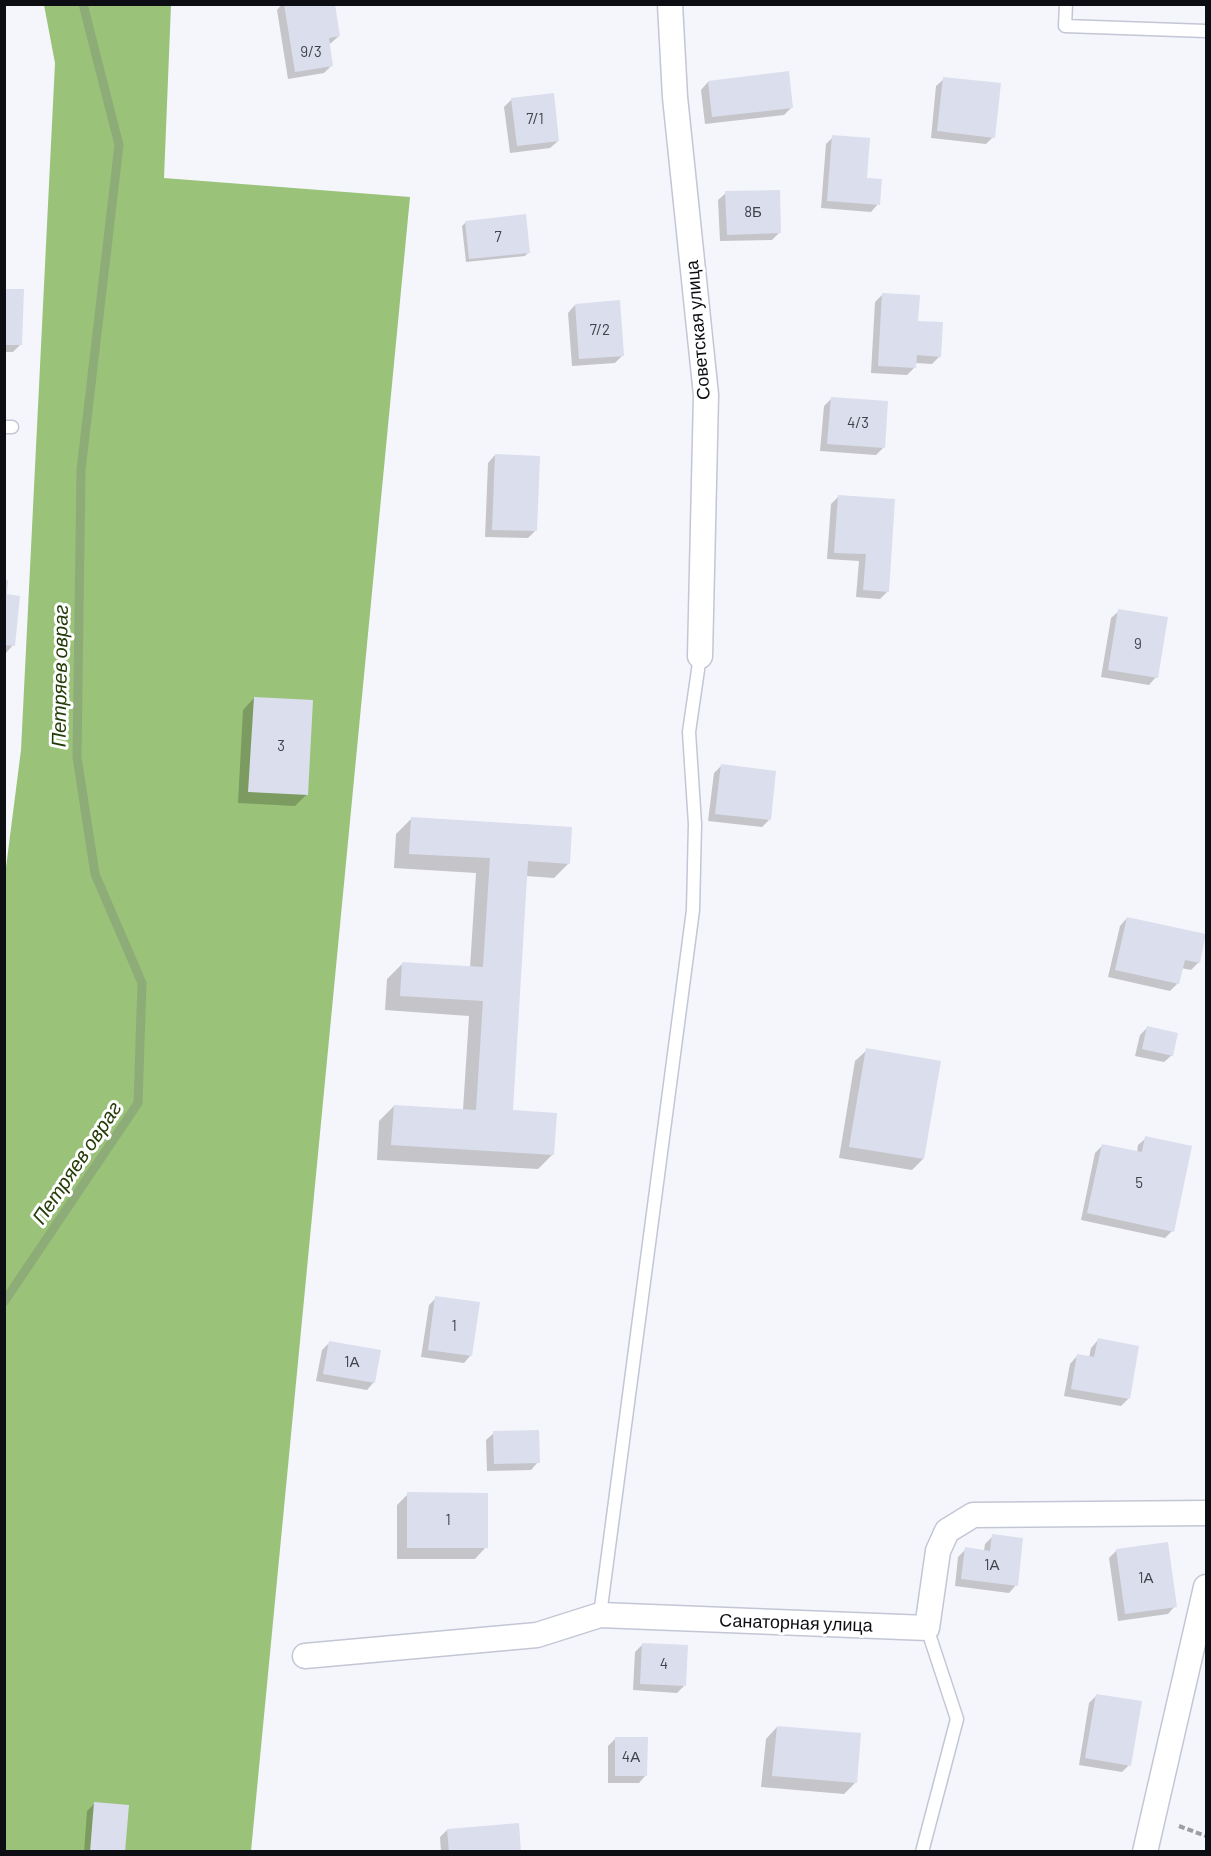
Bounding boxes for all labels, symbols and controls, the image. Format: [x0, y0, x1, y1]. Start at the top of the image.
house number: 9/3 [300, 43, 322, 61]
house number: 7/1 [526, 110, 544, 128]
house number: 8Б [744, 203, 762, 221]
house number: 7 [494, 228, 502, 246]
street label: Советская улица [681, 259, 715, 401]
house number: 7/2 [590, 321, 610, 339]
house number: 4/3 [847, 414, 869, 432]
water label: Петряев овраг [47, 605, 73, 747]
house number: 9 [1134, 635, 1142, 653]
house number: 3 [277, 737, 285, 755]
water label: Петряев овраг [27, 1097, 127, 1229]
house number: 5 [1135, 1174, 1143, 1192]
house number: 1 [451, 1317, 457, 1335]
house number: 1А [344, 1353, 360, 1371]
house number: 1 [445, 1511, 451, 1529]
house number: 1А [984, 1556, 1000, 1574]
house number: 1А [1138, 1569, 1154, 1587]
street label: Санаторная улица [719, 1610, 873, 1636]
house number: 4 [660, 1655, 668, 1673]
house number: 4А [622, 1748, 640, 1766]

